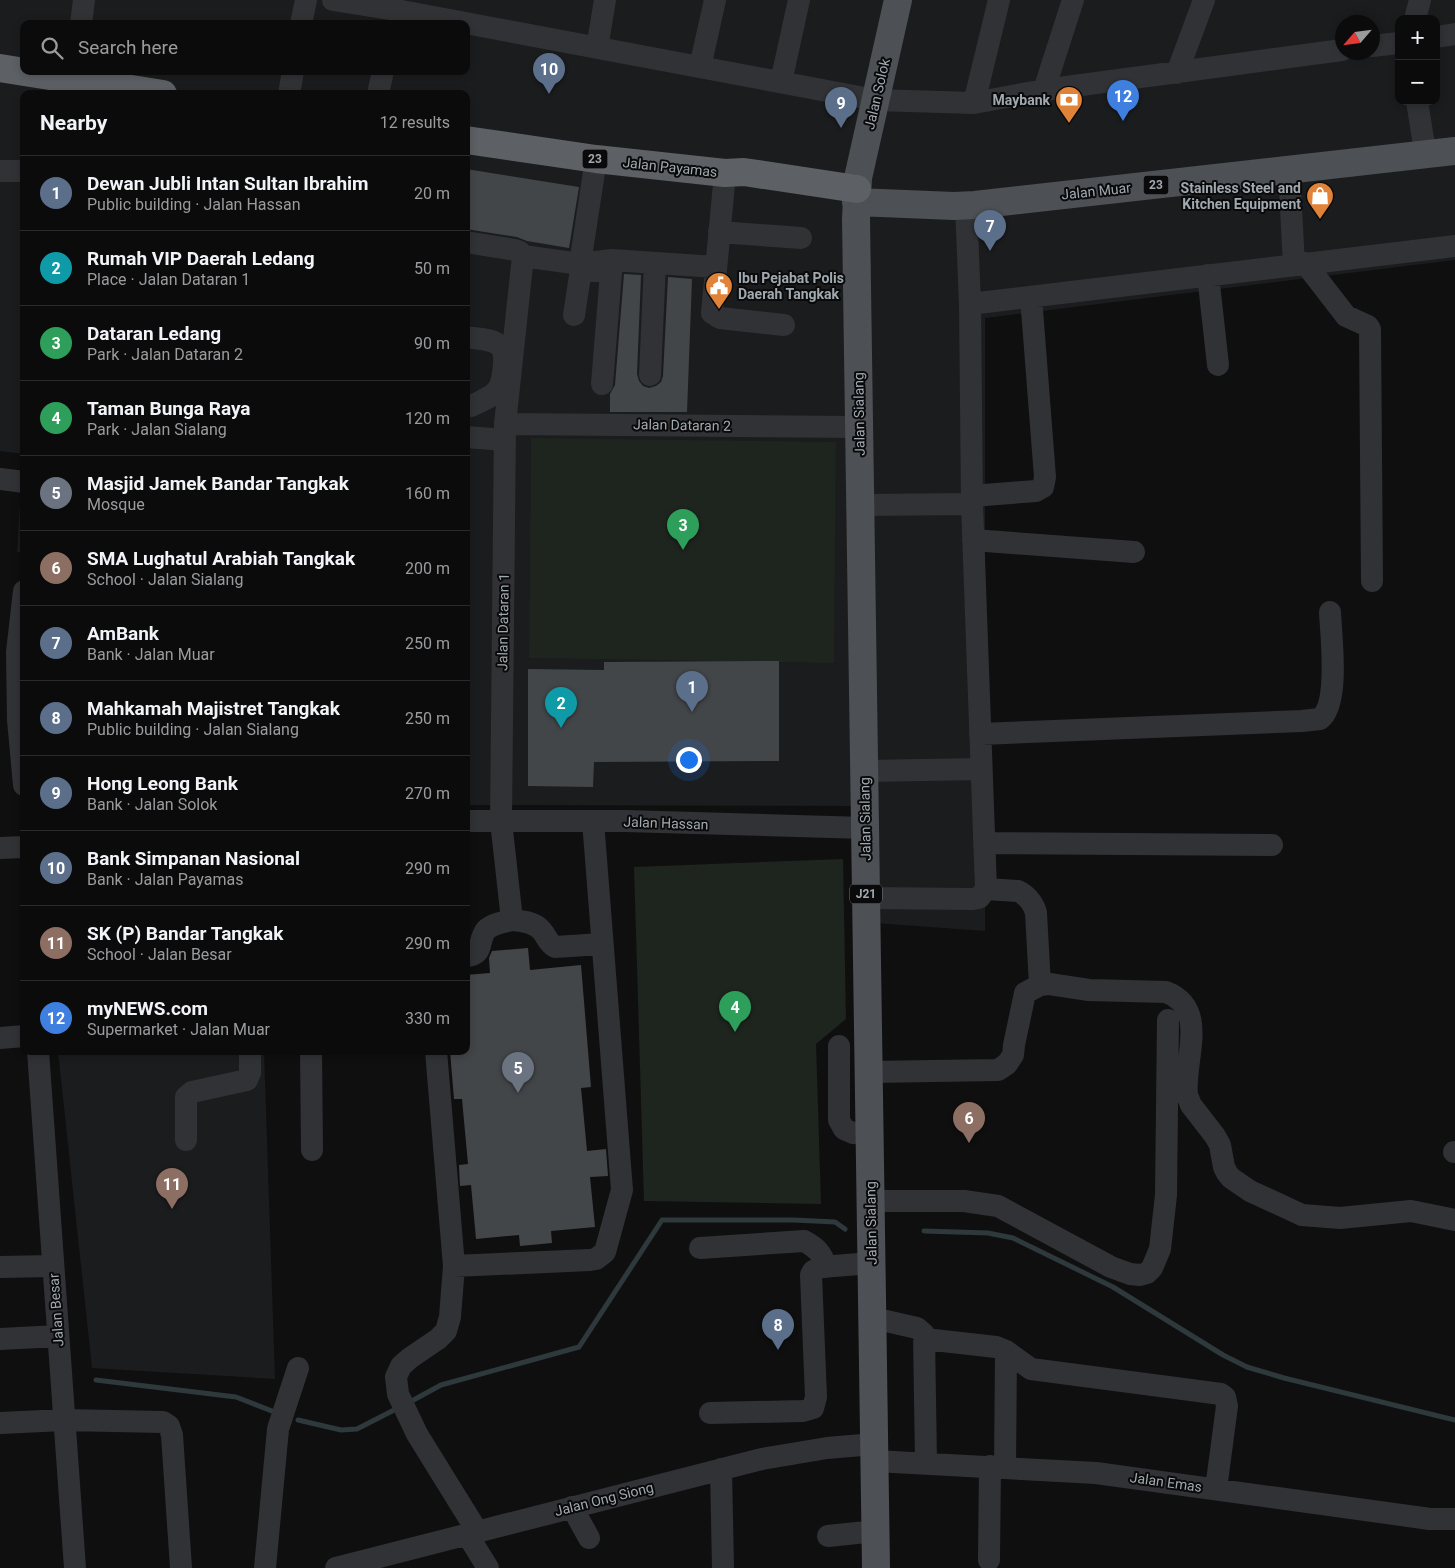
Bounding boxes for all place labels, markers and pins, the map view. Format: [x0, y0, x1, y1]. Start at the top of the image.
pin: 10 [533, 53, 565, 94]
pin: 12 [1107, 80, 1139, 121]
bank icon: Maybank [1054, 85, 1084, 124]
pin: 9 [825, 87, 857, 128]
place label: Maybank [993, 92, 1051, 108]
place label: Stainless Steel and Kitchen Equipment [1181, 180, 1301, 212]
shop icon: Stainless Steel and Kitchen Equipment [1305, 181, 1335, 220]
pin: 7 [974, 210, 1006, 251]
place label: Ibu Pejabat Polis Daerah Tangkak [738, 270, 844, 302]
public building icon: Ibu Pejabat Polis Daerah Tangkak [704, 271, 734, 310]
pin: 3 [667, 509, 699, 550]
pin: 1 [676, 671, 708, 712]
pin: 2 [545, 687, 577, 728]
pin: 4 [719, 991, 751, 1032]
pin: 5 [502, 1052, 534, 1093]
pin: 6 [953, 1102, 985, 1143]
pin: 11 [156, 1168, 188, 1209]
pin: 8 [762, 1309, 794, 1350]

